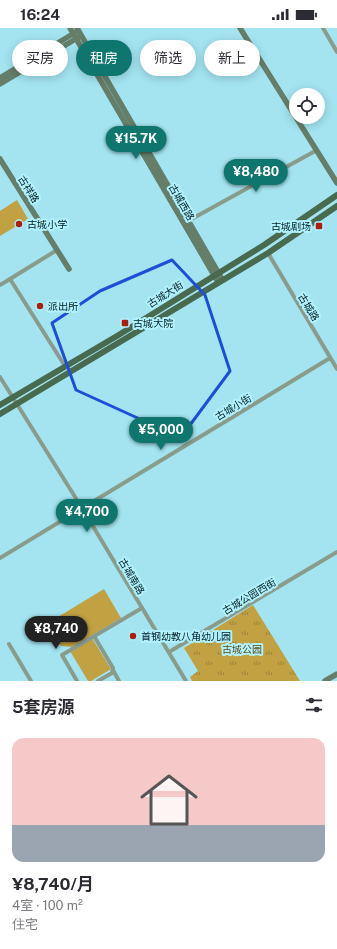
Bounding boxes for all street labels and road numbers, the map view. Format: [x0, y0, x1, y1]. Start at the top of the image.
street label: 古祥路 [16, 173, 42, 205]
street label: 古城西路 [167, 182, 197, 222]
street label: 古城大街 [145, 278, 185, 310]
street label: 古城路 [296, 291, 322, 323]
street label: 古城小街 [213, 392, 253, 422]
street label: 古城南路 [117, 556, 147, 596]
street label: 古城公园西街 [220, 575, 278, 617]

